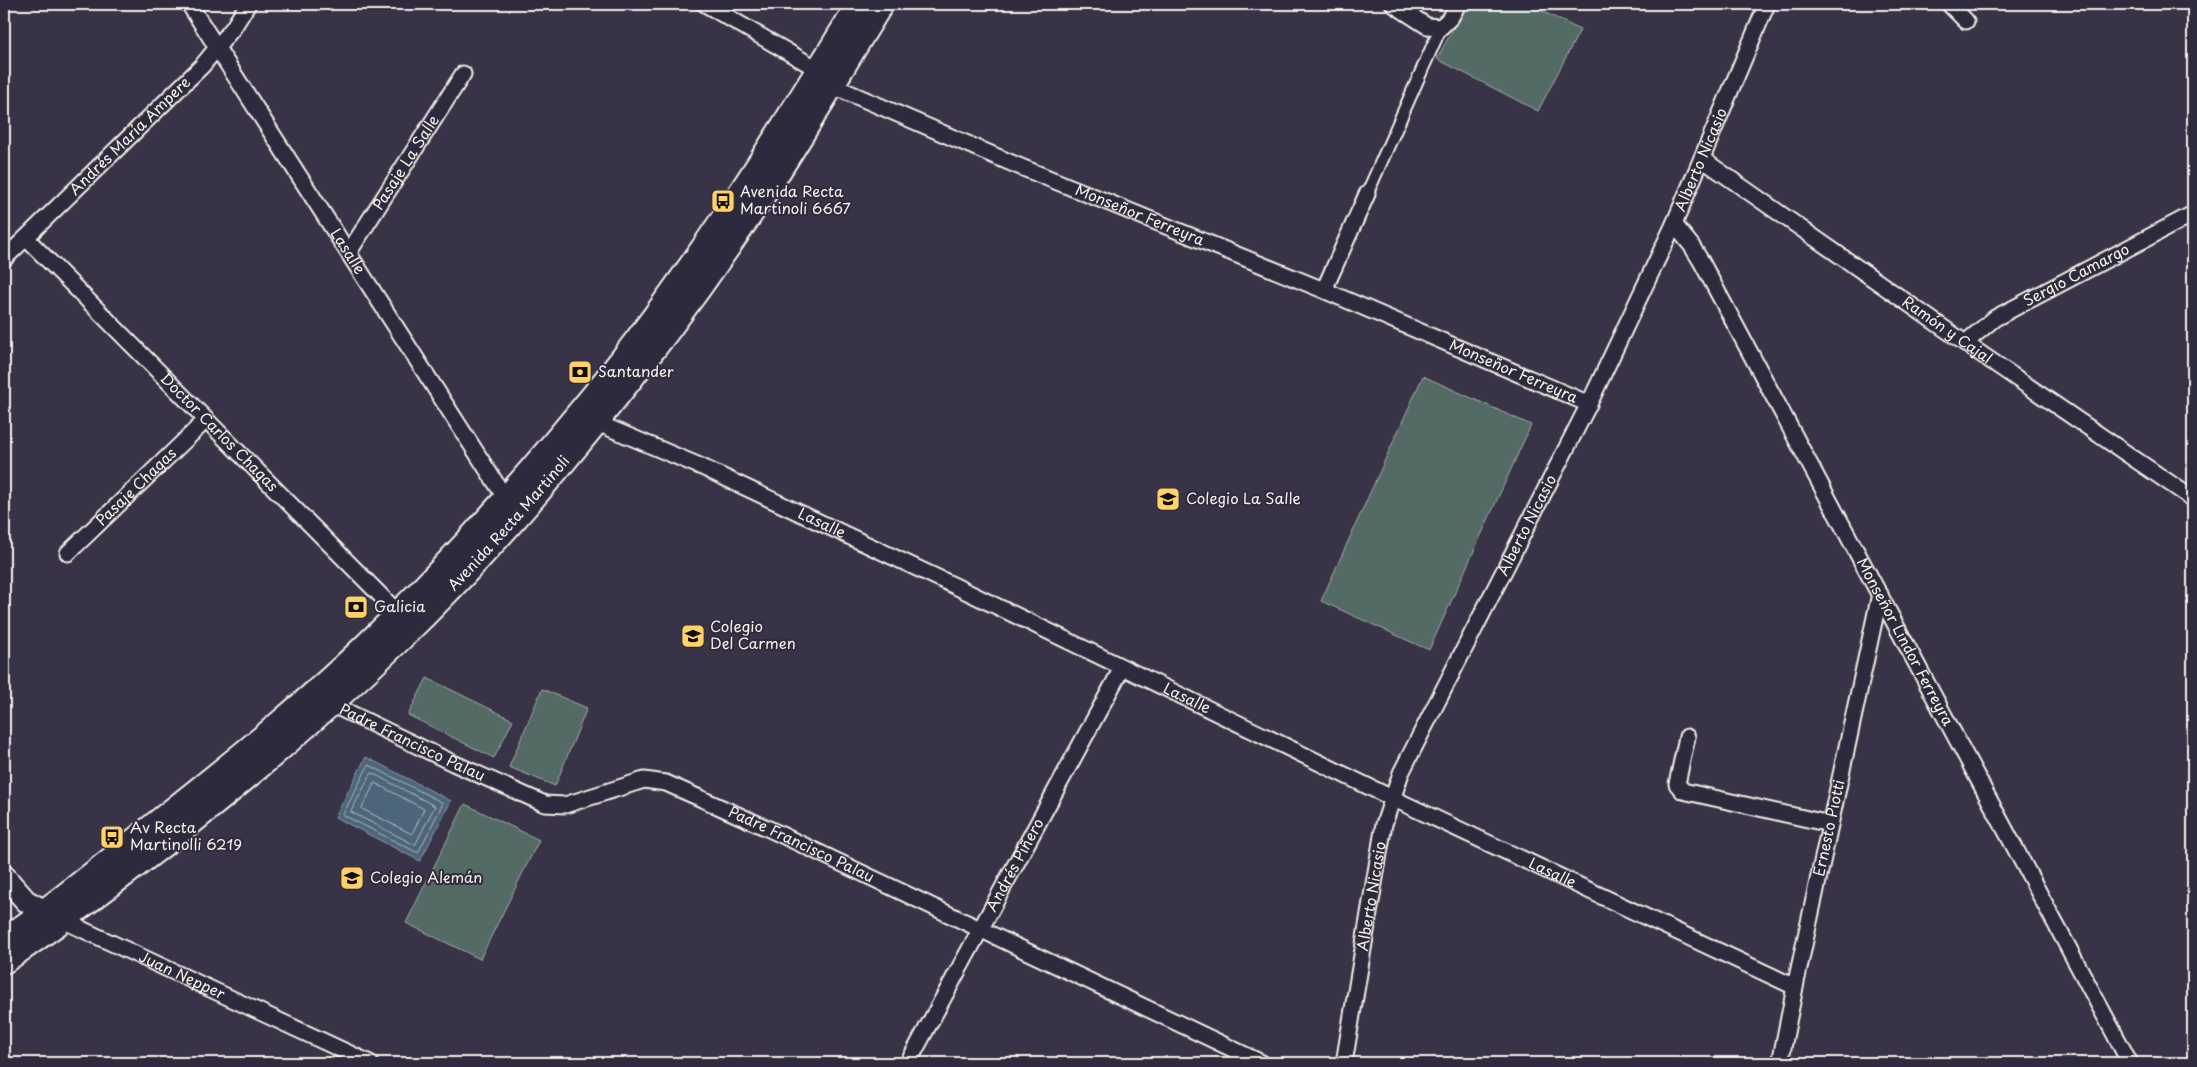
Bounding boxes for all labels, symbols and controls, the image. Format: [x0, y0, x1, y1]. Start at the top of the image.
street label: Andrés María Ampere [63, 70, 195, 200]
street label: Alberto Nicasio [1668, 104, 1732, 215]
street label: Pasaje La Salle [366, 110, 444, 214]
street label: Monseñor Ferreyra [1072, 177, 1209, 251]
place label: Avenida Recta Martinoli 6667 [740, 179, 851, 219]
bus stop icon: Avenida Recta Martinoli 6667 [710, 188, 736, 214]
street label: Lasalle [326, 223, 372, 278]
street label: Sergio Camargo [2019, 237, 2133, 311]
street label: Ramón y Cajal [1898, 289, 1998, 369]
street label: Monseñor Ferreyra [1446, 332, 1582, 408]
bank icon: Santander [567, 359, 593, 385]
place label: Santander [598, 359, 674, 382]
street label: Doctor Carlos Chagas [156, 367, 284, 496]
street label: Pasaje Chagas [90, 441, 181, 530]
street label: Avenida Recta Martinoli [441, 450, 574, 595]
street label: Alberto Nicasio [1490, 470, 1561, 579]
school or university icon: Colegio La Salle [1155, 486, 1181, 512]
place label: Colegio La Salle [1186, 486, 1301, 509]
street label: Lasalle [795, 501, 850, 543]
street label: Monseñor Lindor Ferreyra [1852, 553, 1961, 730]
bank icon: Galicia [343, 594, 369, 620]
place label: Galicia [374, 594, 426, 617]
place label: Colegio Del Carmen [710, 614, 796, 654]
school or university icon: Colegio Del Carmen [680, 623, 706, 649]
street label: Lasalle [1160, 676, 1215, 718]
street label: Padre Francisco Palau [336, 697, 489, 786]
street label: Ernesto Piotti [1806, 777, 1850, 878]
street label: Padre Francisco Palau [725, 799, 879, 887]
street label: Andrés Piñero [979, 814, 1049, 915]
place label: Av Recta Martinolli 6219 [130, 815, 242, 855]
bus stop icon: Av Recta Martinolli 6219 [99, 824, 125, 850]
street label: Alberto Nicasio [1350, 840, 1391, 952]
street label: Lasalle [1525, 851, 1581, 893]
school or university icon: Colegio Alemán [339, 865, 365, 891]
place label: Colegio Alemán [370, 865, 482, 888]
street label: Juan Nepper [136, 944, 229, 1004]

